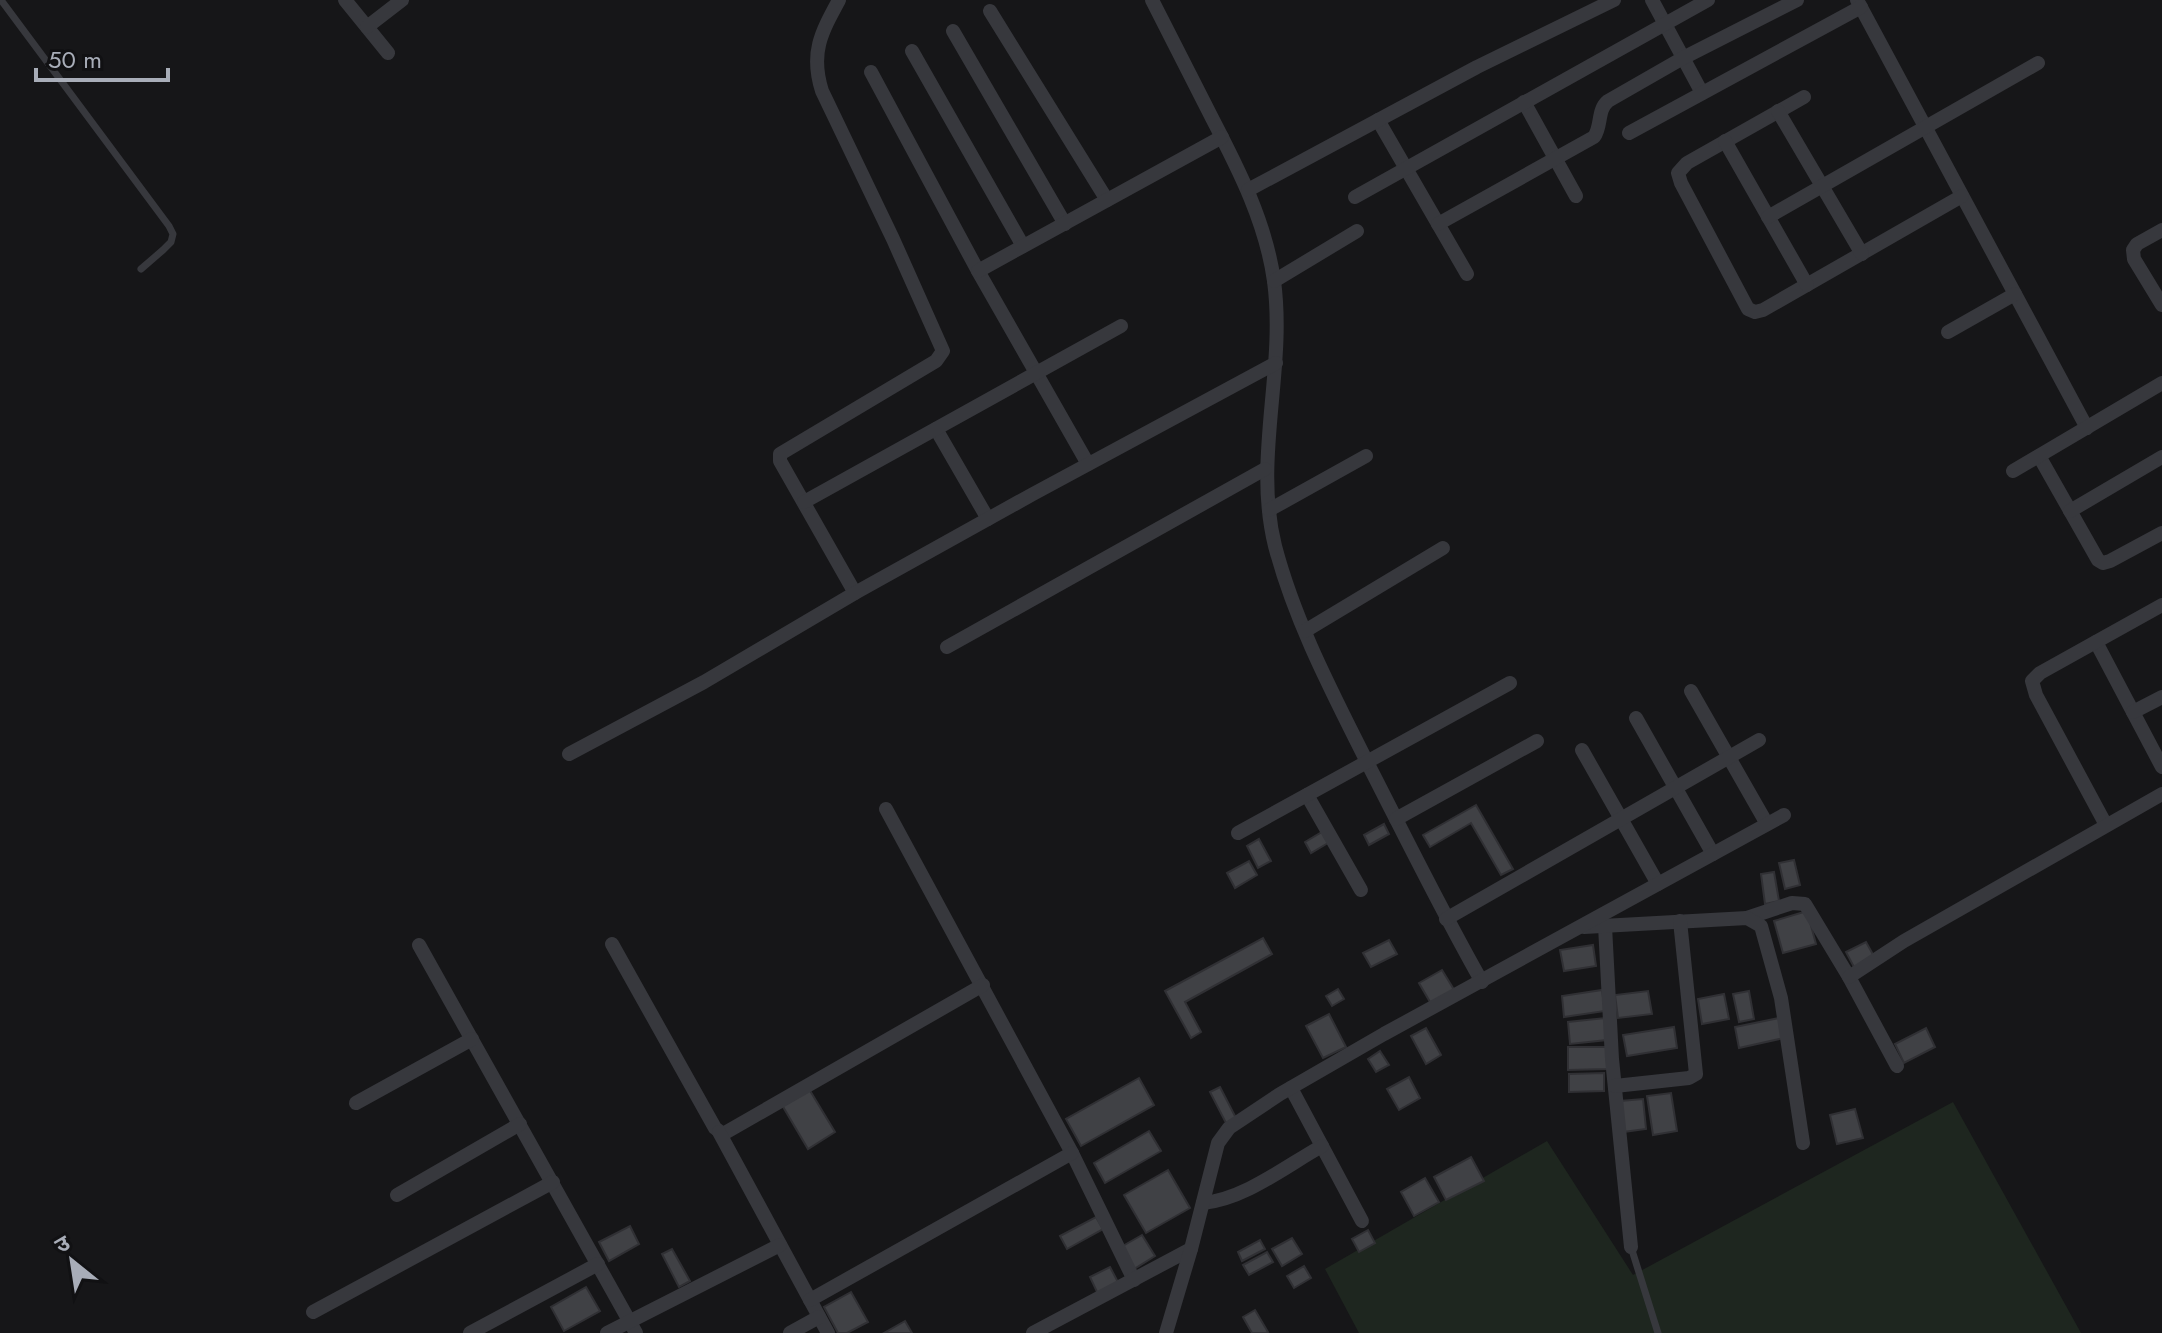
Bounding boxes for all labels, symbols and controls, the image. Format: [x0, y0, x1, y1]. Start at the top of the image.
scale bar [36, 32, 168, 82]
text: 50 m [48, 42, 102, 77]
north arrow [32, 1221, 112, 1301]
text: उ [48, 1226, 77, 1261]

